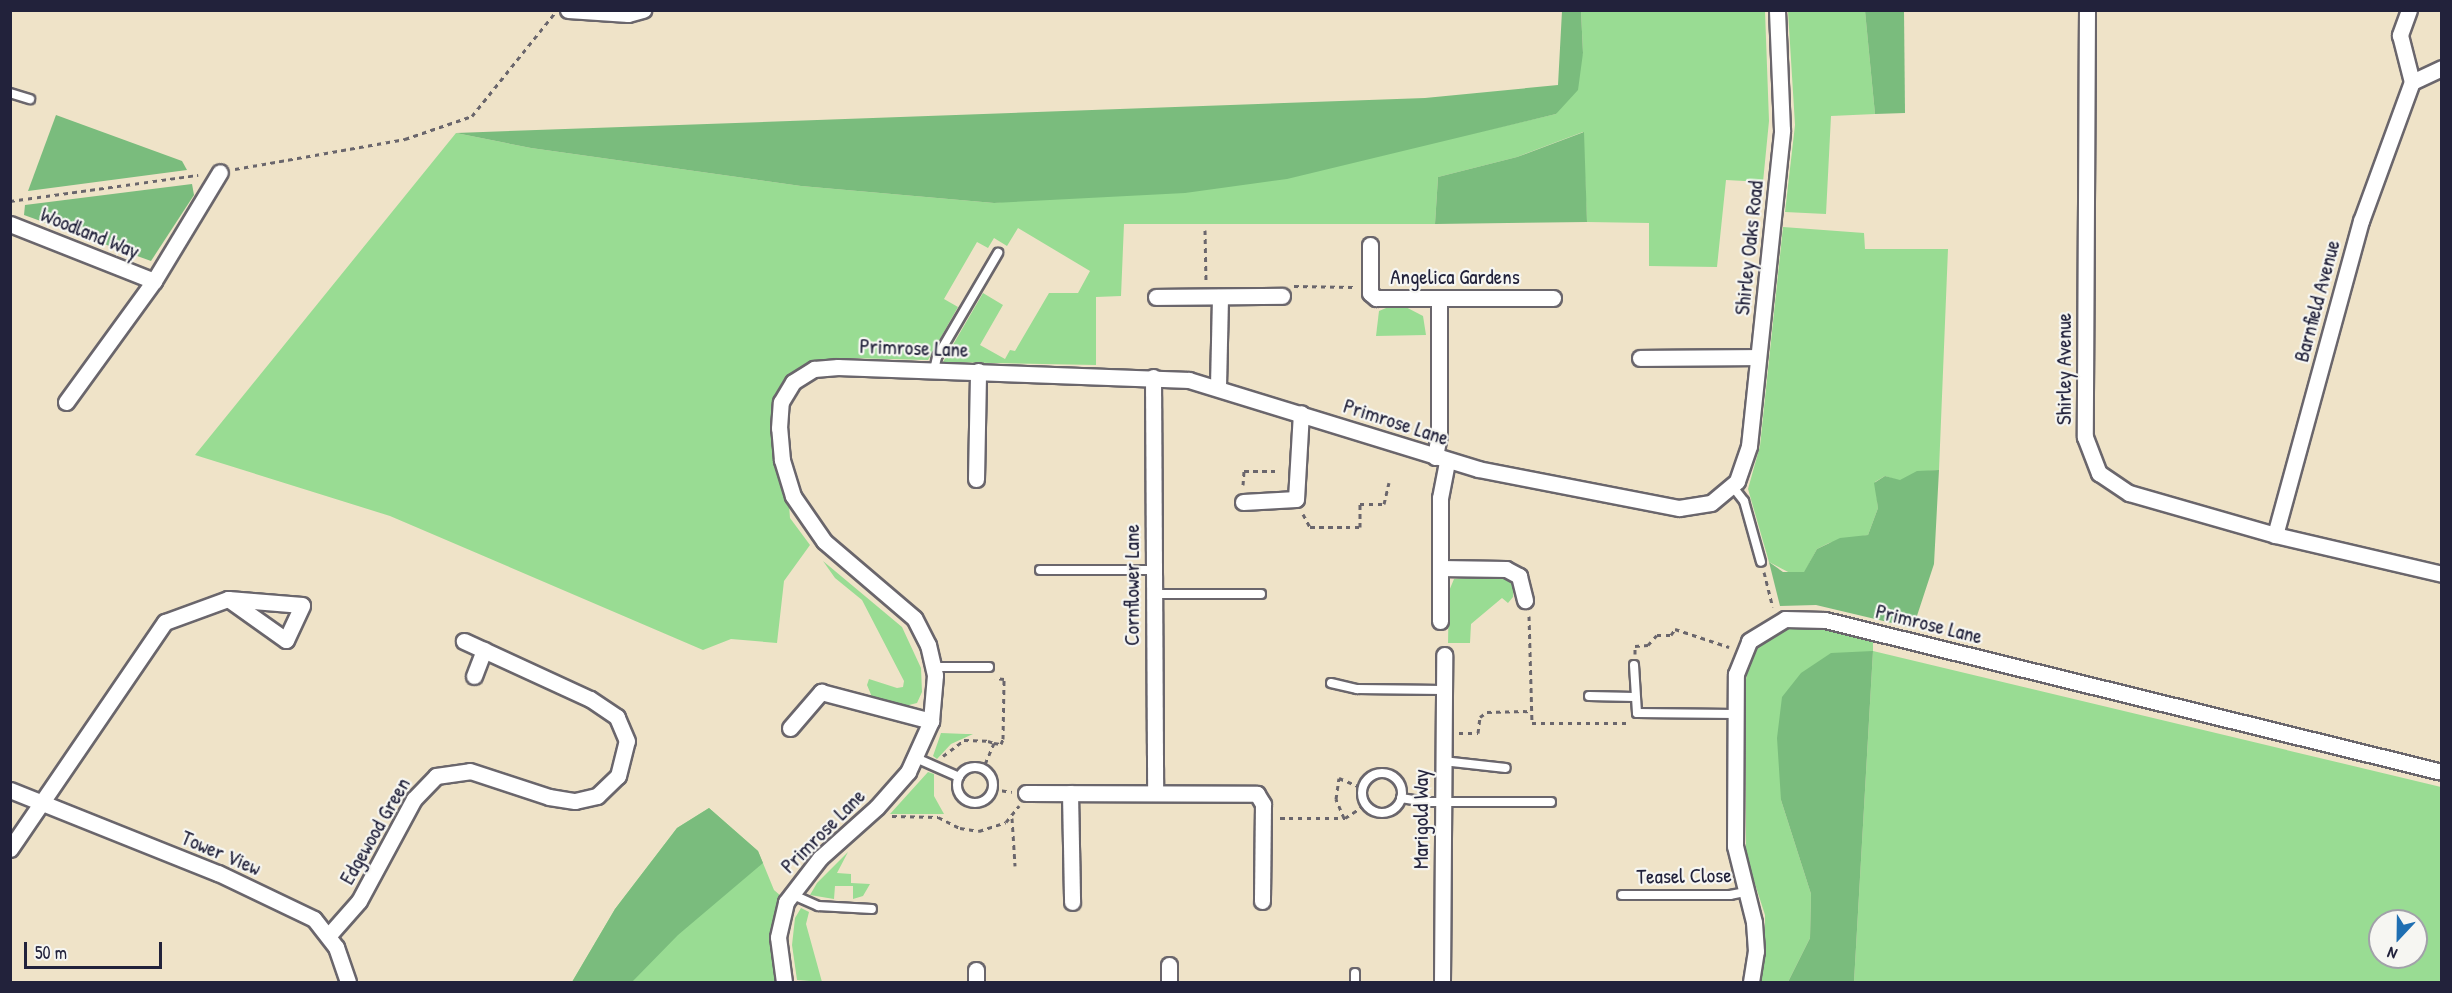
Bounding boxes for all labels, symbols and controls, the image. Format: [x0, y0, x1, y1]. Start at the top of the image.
street label: Shirley Oaks Road [1729, 180, 1769, 316]
street label: Woodland Way [37, 202, 143, 264]
street label: Barnfield Avenue [2289, 237, 2345, 365]
street label: Angelica Gardens [1390, 264, 1520, 290]
street label: Shirley Avenue [2051, 313, 2077, 425]
street label: Primrose Lane [859, 334, 969, 362]
street label: Primrose Lane [1340, 393, 1452, 451]
street label: Cornflower Lane [1119, 524, 1145, 646]
street label: Primrose Lane [1873, 599, 1985, 649]
street label: Marigold Way [1408, 769, 1434, 869]
street label: Edgewood Green [334, 773, 416, 889]
street label: Primrose Lane [776, 784, 870, 878]
street label: Tower View [177, 825, 265, 881]
street label: Teasel Close [1636, 863, 1732, 889]
north arrow [2368, 909, 2428, 969]
scale bar [27, 930, 165, 968]
text: 50 m [35, 940, 67, 965]
text: N [2384, 942, 2400, 966]

